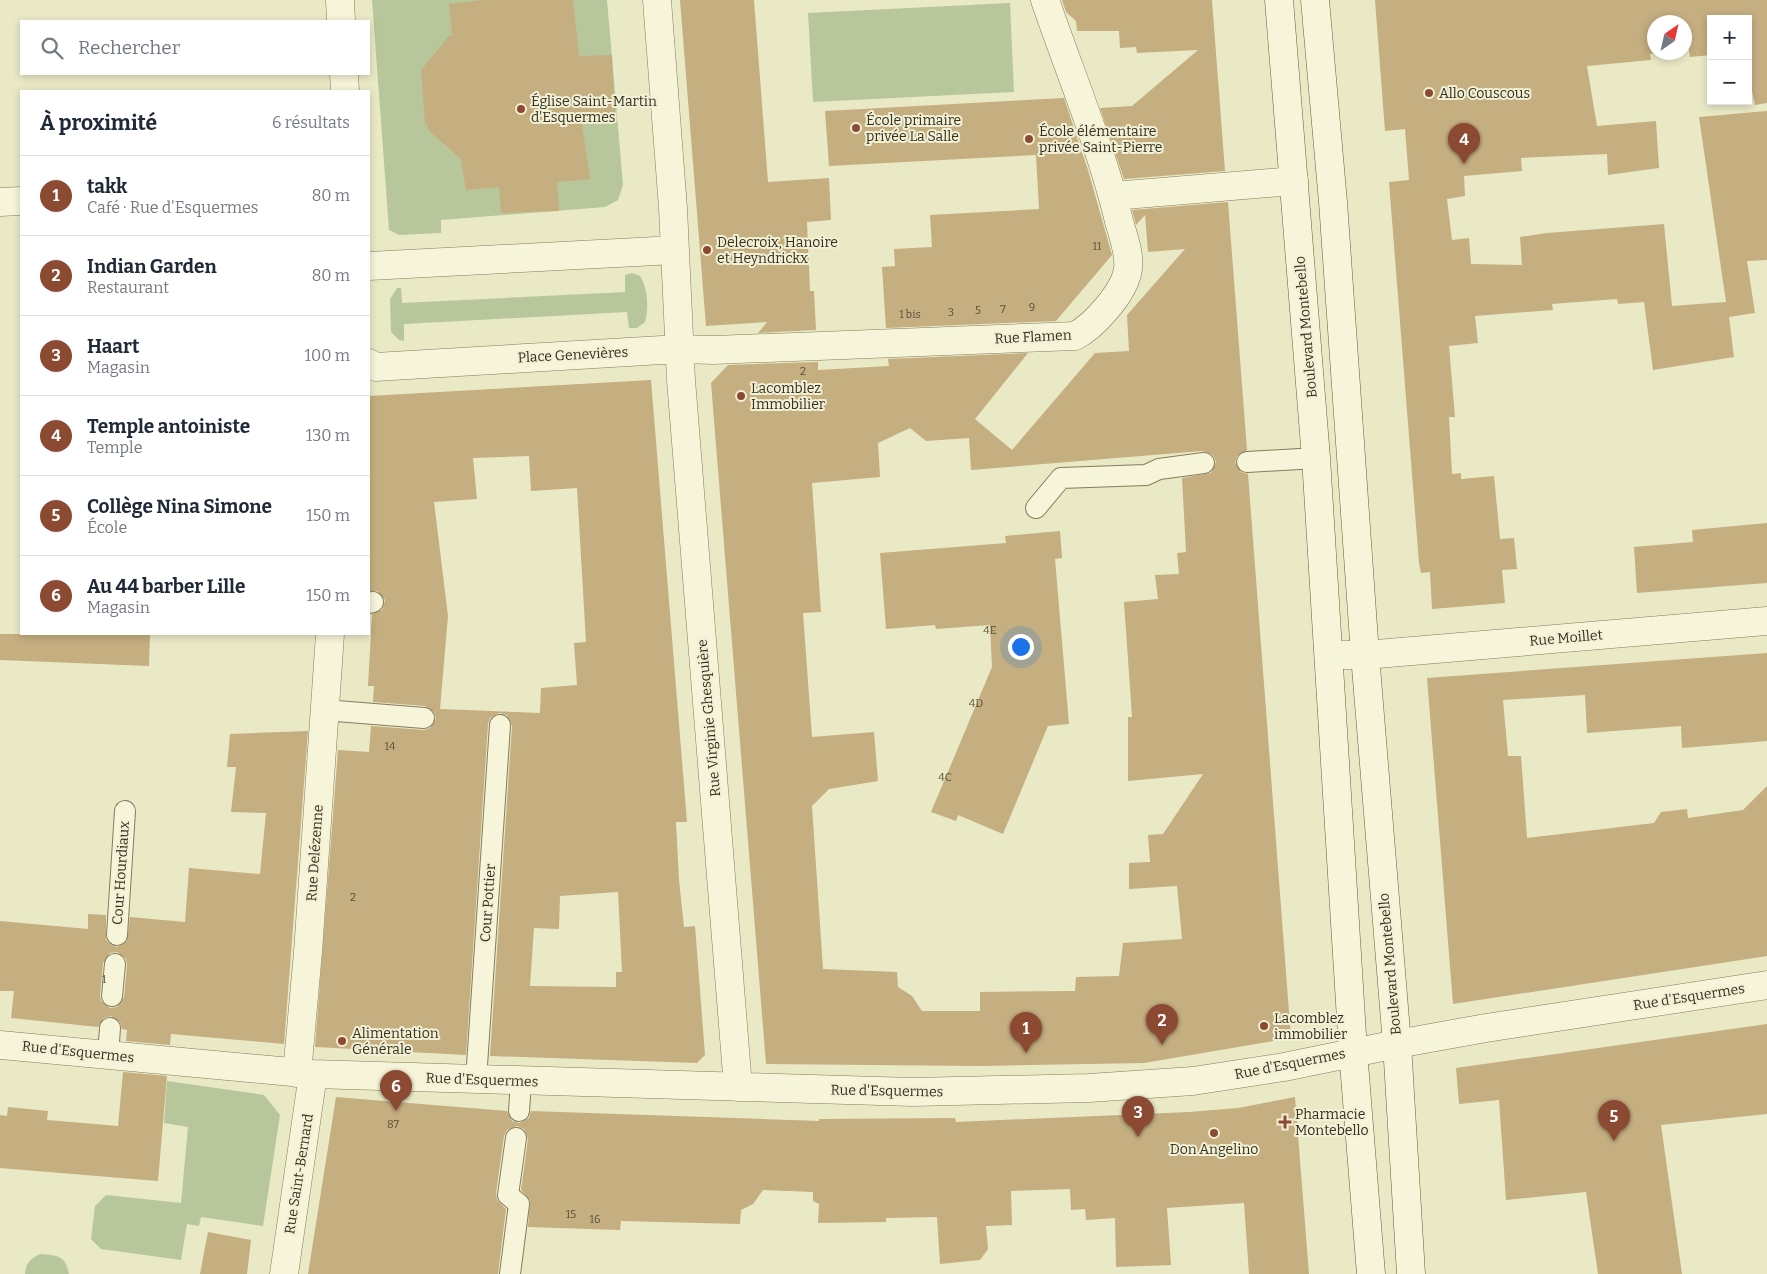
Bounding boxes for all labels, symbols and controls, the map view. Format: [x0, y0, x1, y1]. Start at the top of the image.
north arrow [1647, 15, 1692, 60]
map controls [1707, 15, 1752, 105]
button: + [1707, 15, 1752, 60]
search box [20, 20, 370, 75]
icon: search [38, 34, 66, 62]
text: Rechercher [78, 36, 180, 59]
button: − [1707, 60, 1752, 105]
place label: Allo Couscous [1439, 85, 1530, 102]
marker: Allo Couscous [1423, 87, 1435, 99]
place label: Église Saint-Martin d'Esquermes [531, 92, 657, 126]
marker: Église Saint-Martin d'Esquermes [515, 103, 527, 115]
text: À proximité [40, 110, 157, 136]
place label: École primaire privée La Salle [866, 111, 961, 145]
text: 6 résultats [272, 113, 350, 132]
marker: École primaire privée La Salle [850, 122, 862, 134]
place label: École élémentaire privée Saint-Pierre [1039, 122, 1162, 156]
pin: 4 [1448, 123, 1480, 164]
marker: École élémentaire privée Saint-Pierre [1023, 133, 1035, 145]
text: takk [87, 175, 127, 198]
text: 1 [53, 186, 59, 205]
text: 80 m [312, 186, 350, 205]
text: Café · Rue d'Esquermes [87, 198, 258, 217]
place label: Delecroix, Hanoire et Heyndrickx [717, 234, 838, 267]
house number: 11 [1093, 240, 1102, 253]
marker: Delecroix, Hanoire et Heyndrickx [701, 244, 713, 256]
text: Indian Garden [87, 255, 217, 278]
street label: Boulevard Montebello [1291, 255, 1321, 399]
text: 2 [51, 266, 61, 285]
text: 80 m [312, 266, 350, 285]
text: Restaurant [87, 278, 169, 297]
house number: 9 [1029, 301, 1035, 314]
house number: 7 [1000, 303, 1006, 316]
house number: 5 [975, 304, 981, 317]
house number: 3 [948, 306, 954, 319]
house number: 1 bis [899, 308, 921, 321]
street label: Rue Flamen [994, 326, 1072, 348]
text: Haart [87, 335, 139, 358]
street label: Place Genevières [517, 344, 629, 366]
text: 3 [51, 346, 61, 365]
text: 100 m [305, 346, 350, 365]
text: Magasin [87, 358, 150, 377]
house number: 2 [800, 365, 806, 378]
place label: Lacomblez Immobilier [751, 380, 825, 413]
marker: Lacomblez Immobilier [735, 390, 747, 402]
text: Temple antoiniste [87, 415, 250, 438]
text: 4 [51, 426, 61, 445]
text: 130 m [306, 426, 350, 445]
text: Temple [87, 438, 142, 457]
text: Collège Nina Simone [87, 495, 272, 518]
text: 5 [52, 506, 60, 525]
text: 150 m [306, 506, 350, 525]
text: École [87, 518, 127, 537]
text: Au 44 barber Lille [87, 575, 245, 598]
text: 6 [51, 586, 61, 605]
text: 150 m [306, 586, 350, 605]
text: Magasin [87, 598, 150, 617]
house number: 4E [983, 624, 997, 637]
street label: Rue Moillet [1529, 626, 1603, 650]
your location [1008, 634, 1034, 660]
street label: Rue Virginie Ghesquière [694, 639, 724, 797]
house number: 4D [969, 697, 983, 710]
house number: 14 [385, 740, 396, 753]
house number: 4C [938, 771, 952, 784]
street label: Rue Delézenne [303, 804, 327, 902]
street label: Cour Hourdiaux [109, 820, 133, 926]
street label: Cour Pottier [477, 863, 499, 943]
house number: 2 [350, 891, 356, 904]
street label: Boulevard Montebello [1375, 892, 1405, 1036]
house number: 1 [102, 973, 107, 986]
street label: Rue d'Esquermes [1632, 980, 1746, 1014]
pin: 2 [1146, 1004, 1178, 1045]
place label: Lacomblez immobilier [1274, 1010, 1347, 1043]
pin: 1 [1010, 1012, 1042, 1053]
marker: Lacomblez immobilier [1258, 1020, 1270, 1032]
place label: Alimentation Générale [352, 1025, 439, 1058]
marker: Alimentation Générale [336, 1035, 348, 1047]
street label: Rue d'Esquermes [21, 1038, 135, 1066]
street label: Rue d'Esquermes [1233, 1045, 1347, 1083]
pin: 6 [380, 1070, 412, 1111]
street label: Rue d'Esquermes [425, 1070, 539, 1090]
street label: Rue d'Esquermes [831, 1082, 943, 1100]
pin: 3 [1122, 1096, 1154, 1137]
pin: 5 [1598, 1100, 1630, 1141]
place label: Pharmacie Montebello [1295, 1106, 1369, 1139]
street label: Rue Saint-Bernard [281, 1113, 317, 1235]
marker: Pharmacie Montebello [1279, 1116, 1291, 1128]
house number: 87 [387, 1118, 400, 1131]
marker: Don Angelino [1208, 1127, 1220, 1139]
place label: Don Angelino [1170, 1141, 1258, 1158]
house number: 15 [566, 1208, 576, 1221]
house number: 16 [590, 1213, 600, 1226]

